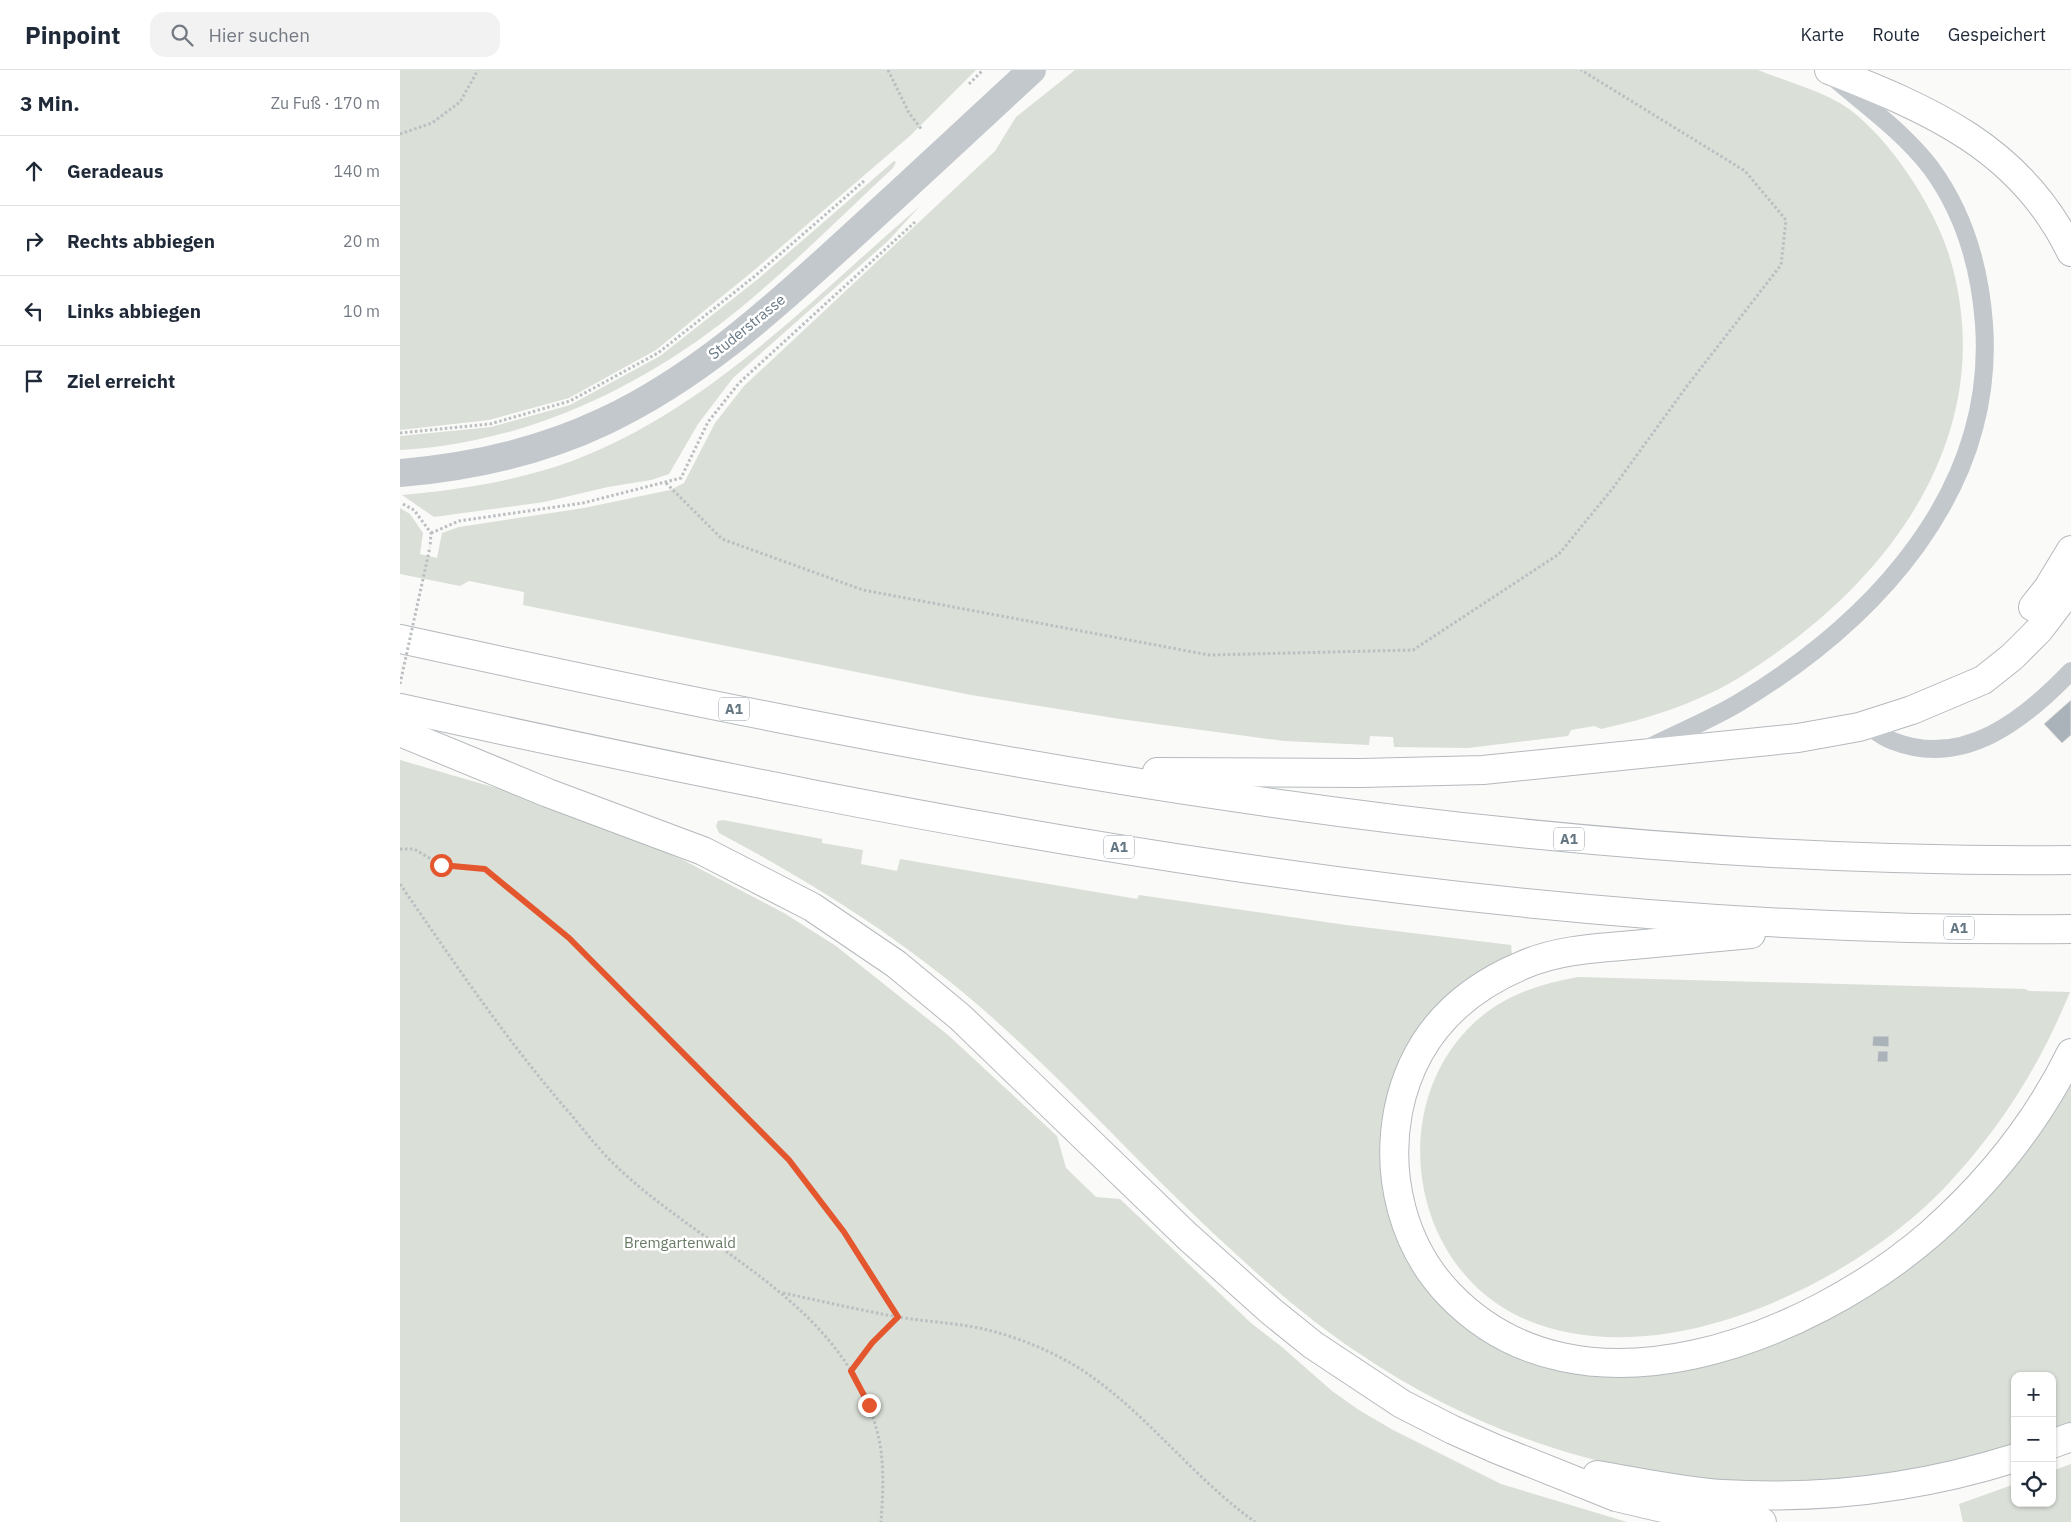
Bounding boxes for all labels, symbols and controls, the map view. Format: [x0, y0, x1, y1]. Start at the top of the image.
search box [150, 12, 500, 57]
text: Pinpoint [25, 19, 120, 51]
icon: search [168, 21, 196, 49]
text: Hier suchen [208, 23, 310, 47]
text: Karte [1801, 23, 1844, 46]
text: Route [1872, 23, 1920, 46]
text: Gespeichert [1948, 23, 2046, 46]
text: 3 Min. [20, 89, 80, 117]
text: Zu Fuß · 170 m [271, 93, 380, 113]
icon: ahead [20, 157, 48, 185]
text: Geradeaus [67, 159, 164, 183]
text: 140 m [333, 161, 380, 181]
icon: right [20, 227, 48, 255]
text: Rechts abbiegen [67, 229, 215, 253]
text: 20 m [343, 231, 380, 251]
street label: Studerstrasse [704, 290, 789, 363]
icon: left [20, 297, 48, 325]
text: Links abbiegen [67, 299, 201, 323]
text: 10 m [343, 301, 380, 321]
icon: arrive [20, 367, 48, 395]
text: Ziel erreicht [67, 369, 175, 393]
road number: A1 [719, 698, 749, 720]
road number: A1 [1554, 828, 1584, 851]
road number: A1 [1104, 836, 1134, 859]
route start [430, 854, 453, 877]
road number: A1 [1944, 916, 1974, 940]
park label: Bremgartenwald [624, 1233, 736, 1252]
map controls [2011, 1372, 2056, 1507]
button: + [2011, 1372, 2056, 1417]
route end [858, 1394, 881, 1417]
button: − [2011, 1417, 2056, 1462]
button: locate [2011, 1462, 2056, 1507]

